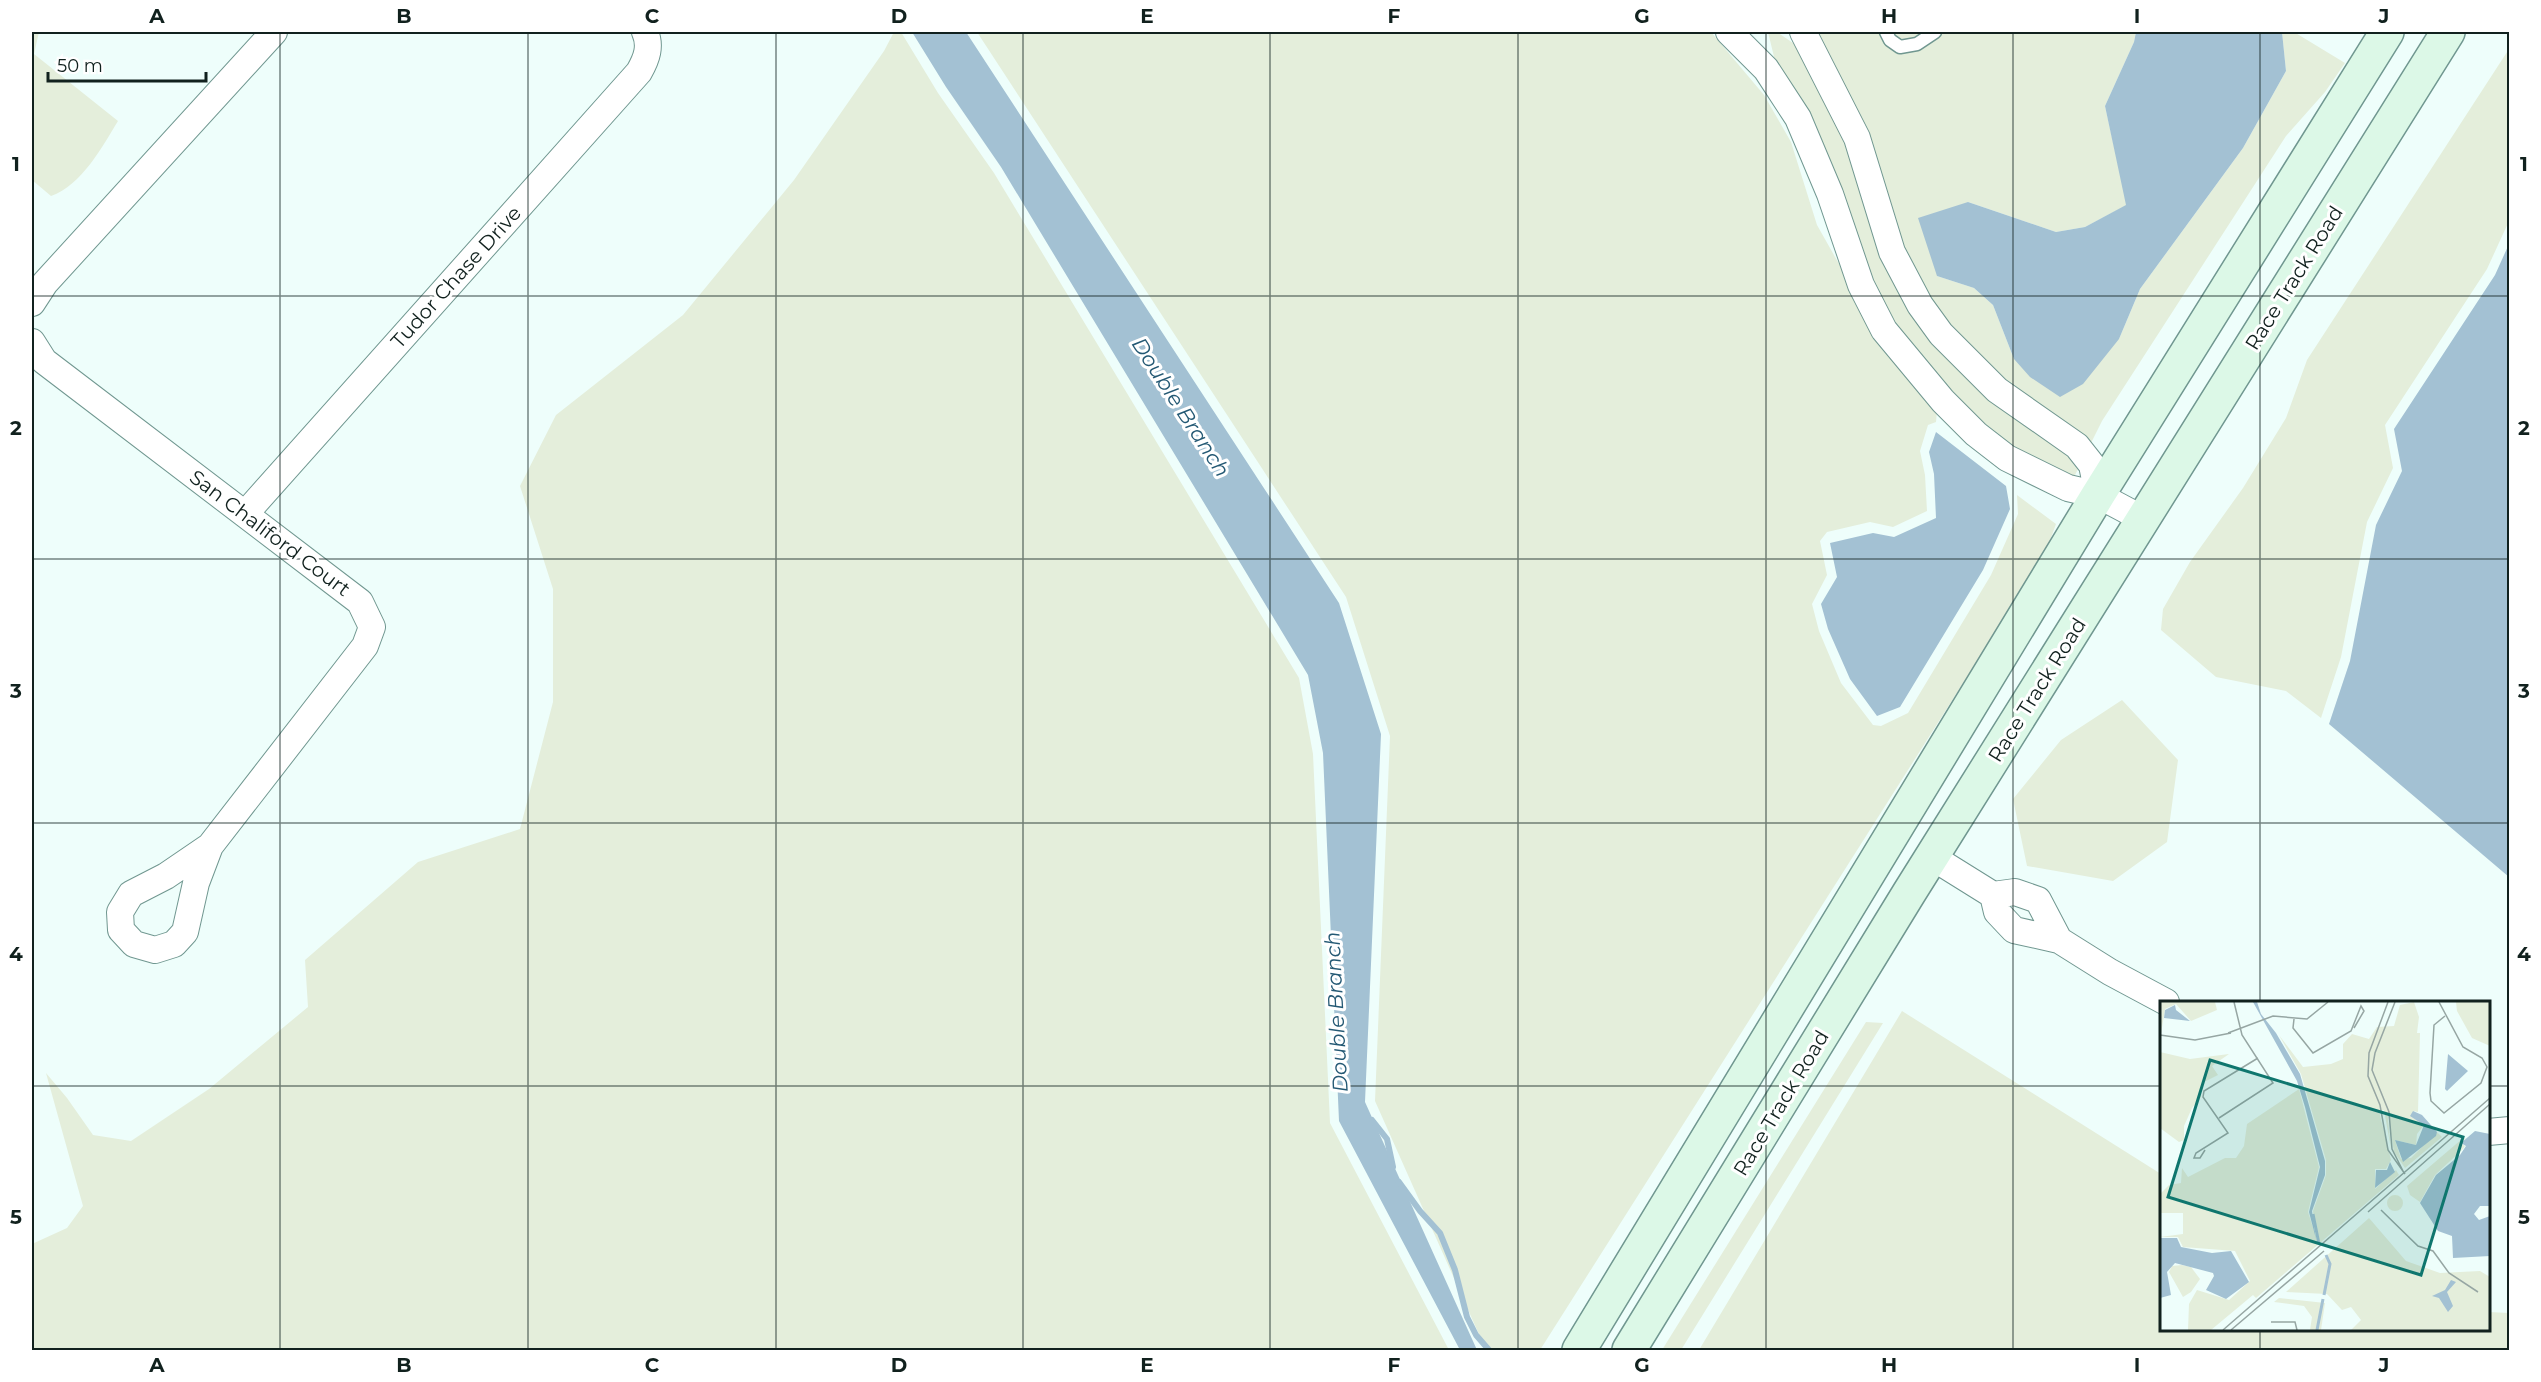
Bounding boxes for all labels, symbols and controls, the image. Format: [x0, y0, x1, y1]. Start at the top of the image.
text: A [148, 4, 165, 28]
text: B [396, 4, 412, 28]
text: C [645, 4, 660, 28]
text: D [891, 4, 907, 28]
text: E [1140, 4, 1154, 28]
text: F [1388, 4, 1401, 28]
text: G [1634, 4, 1650, 28]
text: H [1881, 4, 1897, 28]
text: I [2134, 4, 2140, 28]
text: J [2378, 4, 2389, 28]
scale bar [48, 45, 206, 83]
text: 50 m [57, 55, 103, 77]
text: 1 [12, 152, 20, 176]
text: 1 [2520, 152, 2528, 176]
street label: Tudor Chase Drive [386, 201, 526, 353]
street label: Race Track Road [2240, 202, 2348, 354]
water label: Double Branch [1127, 333, 1235, 481]
text: 2 [10, 416, 22, 440]
text: 2 [2518, 416, 2530, 440]
street label: San Chaliford Court [185, 465, 355, 601]
street label: Race Track Road [1983, 614, 2091, 766]
text: 3 [9, 679, 22, 703]
text: 3 [2517, 679, 2530, 703]
water label: Double Branch [1319, 931, 1353, 1093]
text: 4 [9, 942, 23, 966]
text: 4 [2517, 942, 2531, 966]
inset map [2160, 1001, 2490, 1331]
street label: Race Track Road [1728, 1026, 1834, 1180]
text: 5 [10, 1205, 22, 1229]
text: 5 [2518, 1205, 2530, 1229]
text: A [148, 1353, 165, 1377]
text: B [396, 1353, 412, 1377]
text: C [645, 1353, 660, 1377]
text: D [891, 1353, 907, 1377]
text: E [1140, 1353, 1154, 1377]
text: F [1388, 1353, 1401, 1377]
text: G [1634, 1353, 1650, 1377]
text: H [1881, 1353, 1897, 1377]
text: I [2134, 1353, 2140, 1377]
text: J [2378, 1353, 2389, 1377]

